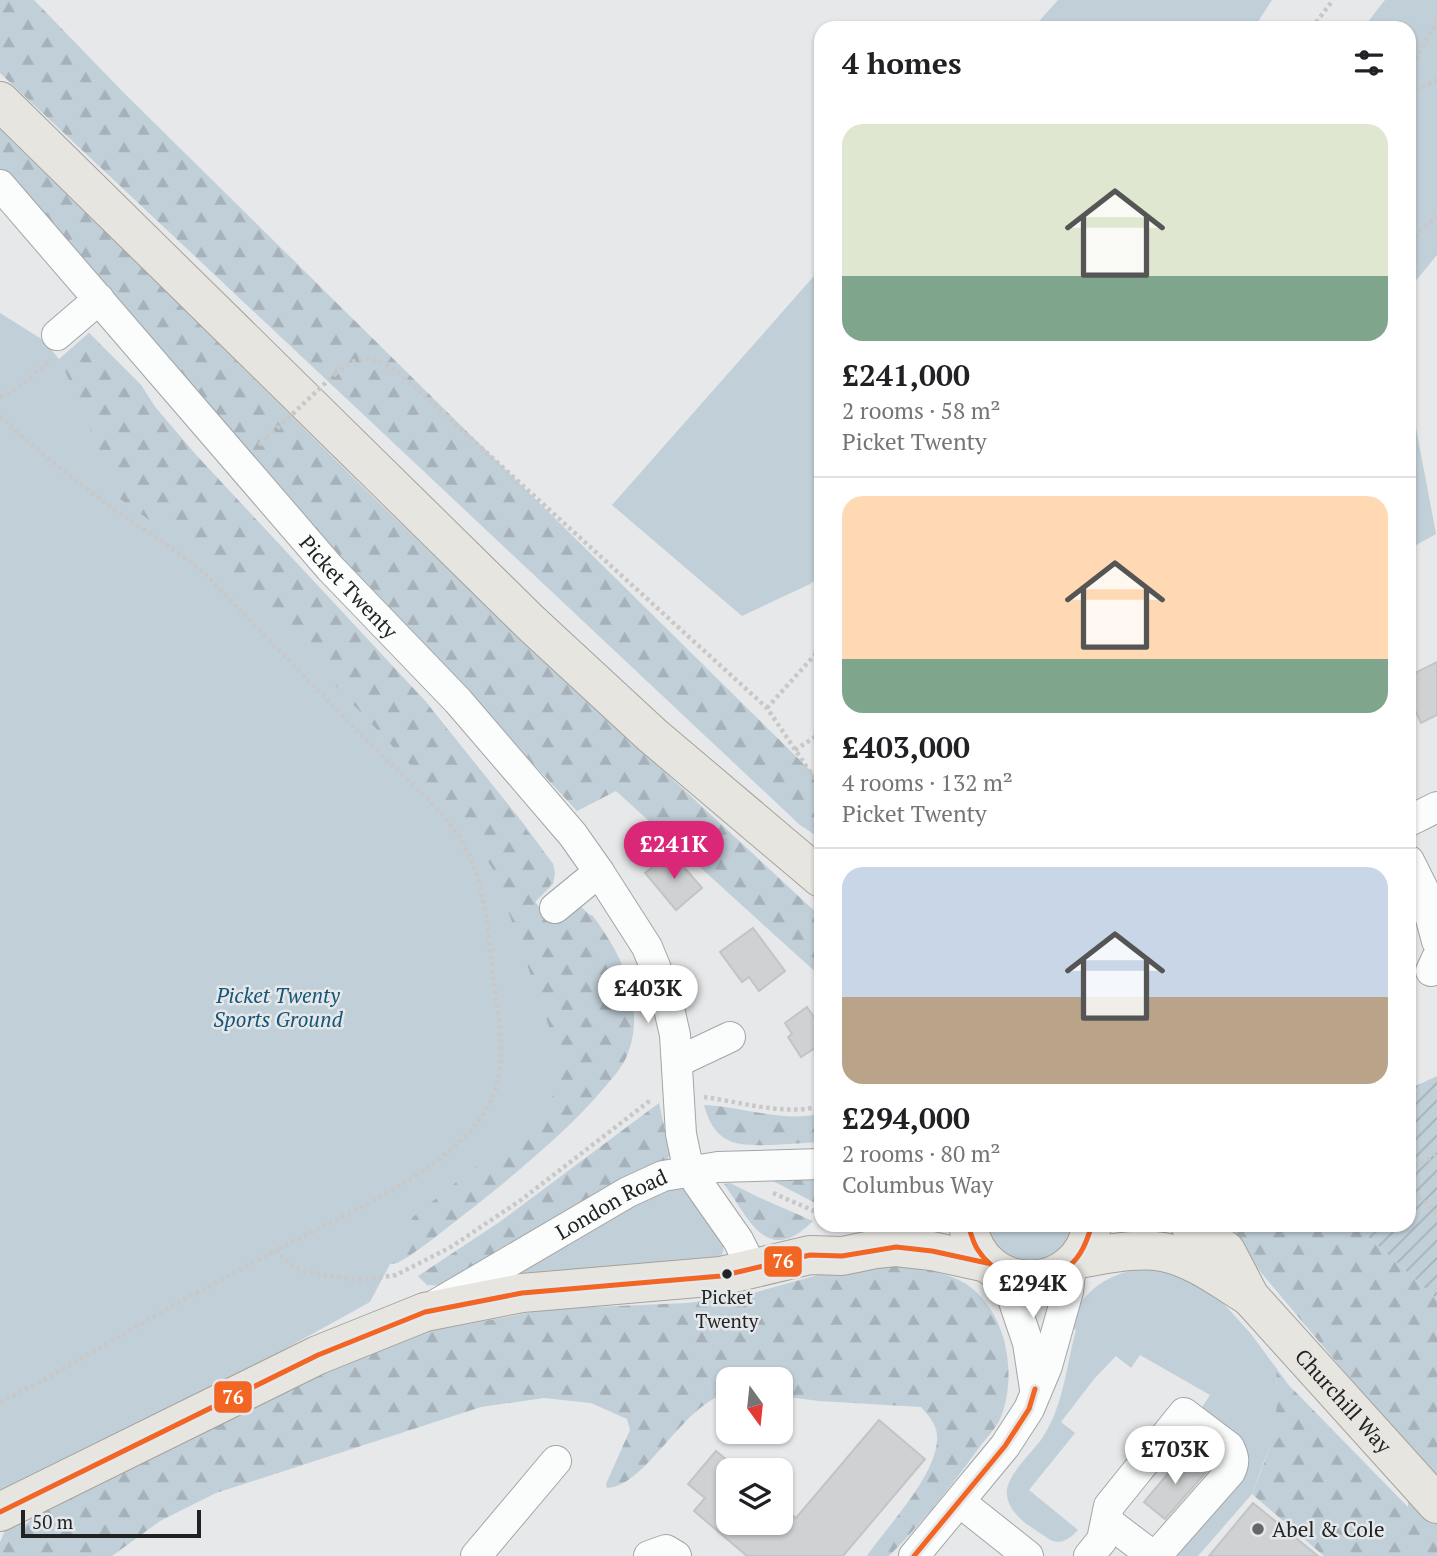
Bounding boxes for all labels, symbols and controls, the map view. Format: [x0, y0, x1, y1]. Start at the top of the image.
text: 4 homes [842, 43, 961, 83]
icon: filters [1350, 44, 1388, 82]
icon: home [1052, 170, 1178, 296]
text: £241,000 [842, 355, 970, 395]
text: 2 rooms · 58 m² [842, 395, 1001, 426]
text: Picket Twenty [842, 426, 987, 457]
street label: Picket Twenty [293, 529, 405, 645]
icon: home [1052, 542, 1178, 668]
text: £403,000 [842, 727, 970, 767]
text: 4 rooms · 132 m² [842, 767, 1013, 798]
text: Picket Twenty [842, 798, 987, 829]
pin: £241K [625, 822, 723, 881]
text: £241K [640, 828, 708, 859]
icon: home [1052, 913, 1178, 1039]
pin: £403K [599, 965, 697, 1025]
text: £403K [614, 972, 682, 1003]
park label: Picket Twenty Sports Ground [213, 981, 343, 1033]
text: £294,000 [842, 1098, 970, 1138]
text: 2 rooms · 80 m² [842, 1138, 1001, 1169]
street label: London Road [550, 1162, 672, 1246]
text: Columbus Way [842, 1169, 993, 1200]
line badge: 76 [763, 1245, 803, 1278]
text: 76 [772, 1248, 794, 1273]
pin: £294K [984, 1260, 1082, 1320]
marker: Picket Twenty [720, 1267, 734, 1281]
text: £294K [999, 1267, 1067, 1298]
place label: Picket Twenty [696, 1284, 759, 1333]
street label: Churchill Way [1289, 1342, 1398, 1459]
north arrow [716, 1367, 793, 1444]
map controls [716, 1367, 793, 1535]
line badge: 76 [213, 1380, 253, 1414]
text: 76 [222, 1384, 244, 1409]
pin: £703K [1126, 1426, 1224, 1486]
text: £703K [1141, 1433, 1209, 1464]
button: layers [716, 1458, 793, 1535]
scale bar [21, 1507, 201, 1539]
text: 50 m [32, 1509, 73, 1534]
place label: Abel & Cole [1272, 1515, 1385, 1543]
marker: Abel & Cole [1250, 1521, 1266, 1537]

